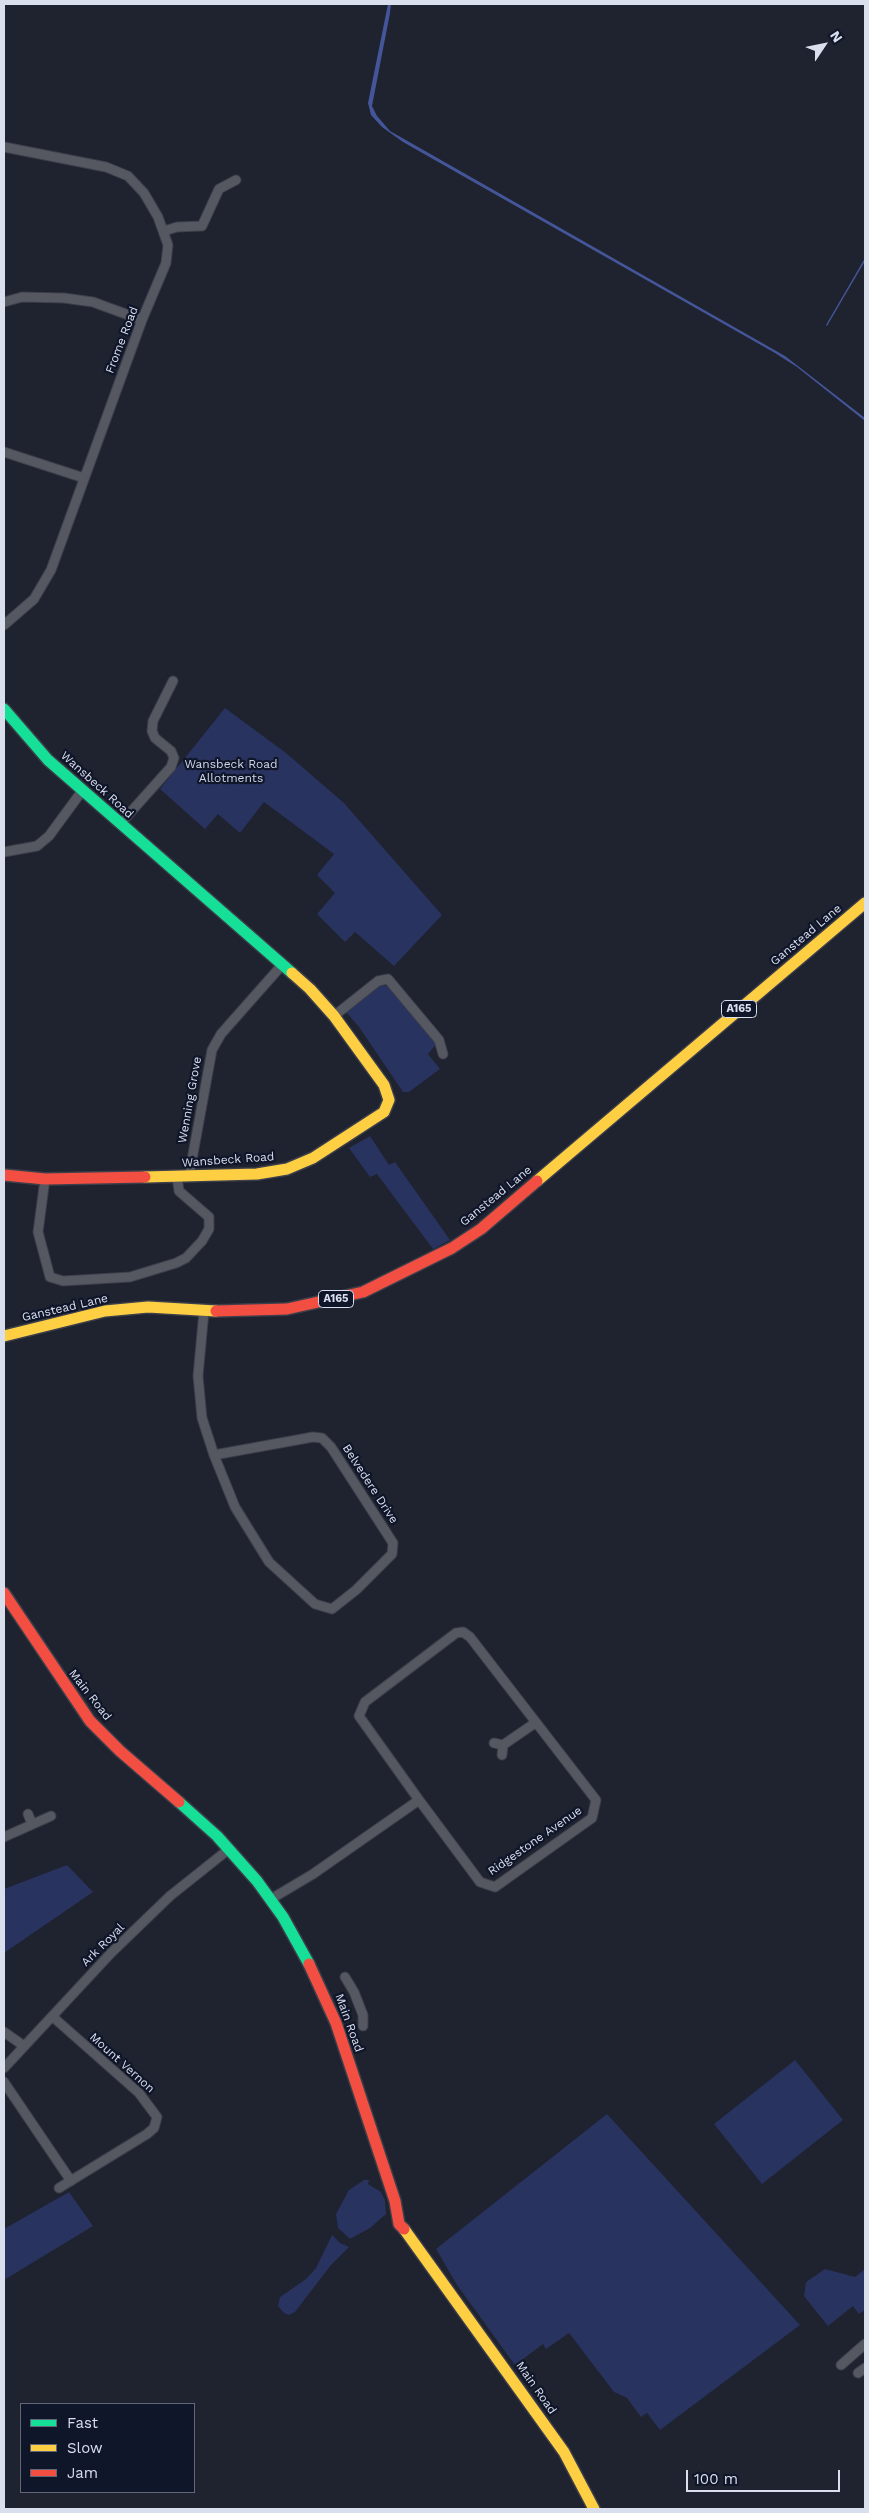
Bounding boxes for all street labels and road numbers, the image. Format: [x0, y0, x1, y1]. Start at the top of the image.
street label: Frome Road [103, 305, 141, 375]
street label: Wansbeck Road [58, 749, 136, 821]
street label: Ganstead Lane [768, 901, 844, 969]
road number: A165 [722, 1001, 756, 1018]
street label: Wenning Grove [175, 1056, 205, 1144]
street label: Wansbeck Road [181, 1150, 275, 1170]
street label: Ganstead Lane [457, 1163, 535, 1229]
road number: A165 [318, 1290, 354, 1308]
street label: Ganstead Lane [21, 1291, 109, 1325]
street label: Belvedere Drive [339, 1442, 401, 1526]
street label: Main Road [66, 1667, 114, 1723]
street label: Ridgestone Avenue [485, 1803, 585, 1879]
street label: Ark Royal [78, 1920, 128, 1970]
street label: Main Road [332, 1992, 366, 2054]
street label: Mount Vernon [87, 2030, 157, 2096]
street label: Main Road [513, 2359, 559, 2417]

